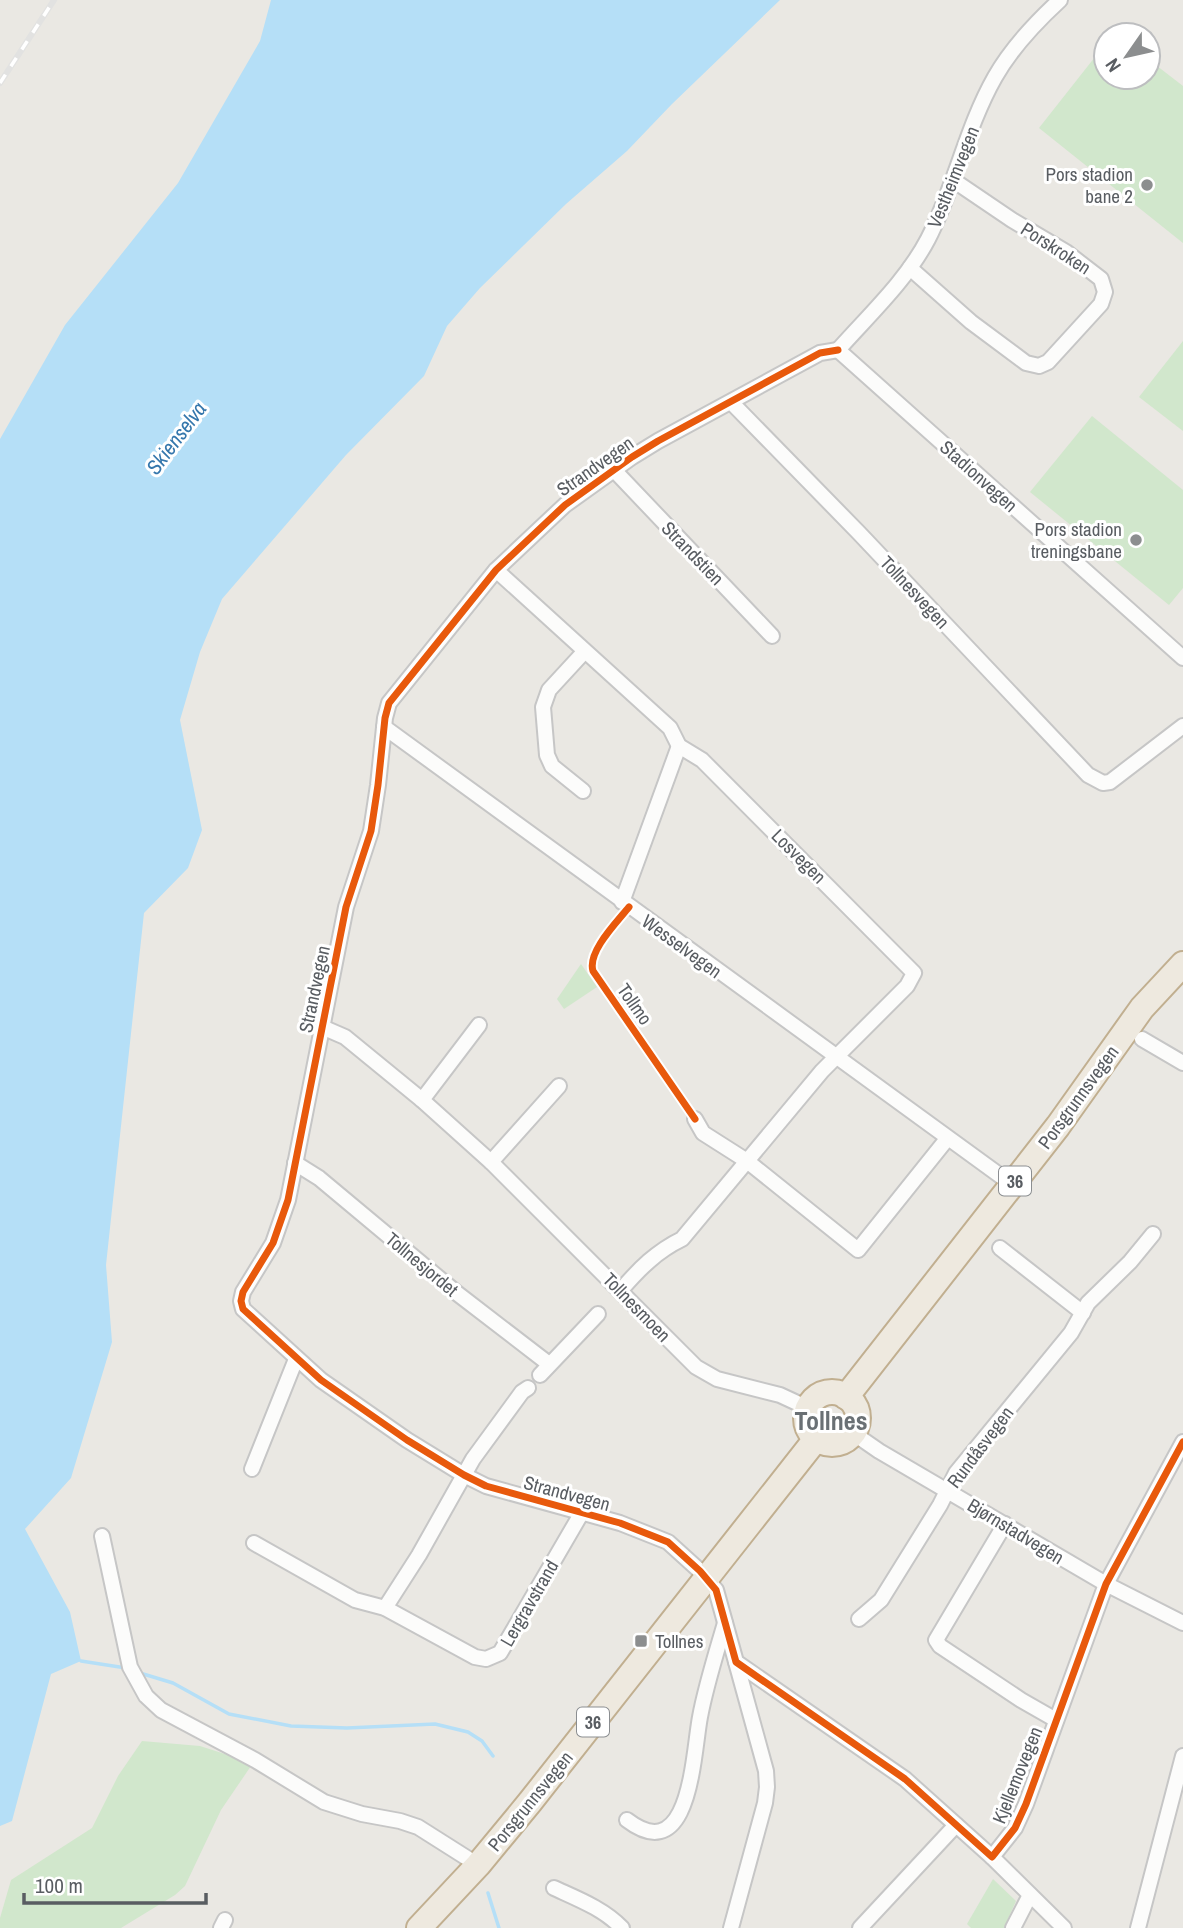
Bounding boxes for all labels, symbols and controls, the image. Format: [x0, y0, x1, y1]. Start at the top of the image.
north arrow [1092, 21, 1162, 91]
text: N [1099, 54, 1127, 77]
street label: Vestheimvegen [921, 122, 985, 232]
place label: Pors stadion bane 2 [1046, 161, 1133, 209]
marker: Pors stadion bane 2 [1139, 177, 1155, 193]
street label: Porskroken [1016, 216, 1096, 280]
water label: Skienselva [139, 396, 213, 480]
street label: Strandvegen [551, 430, 639, 502]
street label: Stadionvegen [935, 434, 1023, 518]
street label: Strandstien [656, 515, 730, 591]
place label: Pors stadion treningsbane [1031, 516, 1122, 564]
marker: Pors stadion treningsbane [1128, 532, 1144, 548]
street label: Tollnesvegen [874, 550, 956, 634]
street label: Losvegen [766, 823, 832, 889]
street label: Wesselvegen [637, 908, 727, 984]
street label: Strandvegen [292, 943, 336, 1035]
street label: Tollmo [611, 978, 659, 1030]
street label: Porsgrunnsvegen [1032, 1040, 1124, 1154]
road number: 36 [999, 1166, 1031, 1196]
street label: Tollnesjordet [380, 1226, 464, 1302]
street label: Tollnesmoen [597, 1267, 677, 1347]
street label: Rundåsvegen [941, 1401, 1019, 1493]
district label: Tollnes [794, 1403, 868, 1438]
street label: Strandvegen [521, 1469, 613, 1517]
street label: Bjørnstadvegen [963, 1492, 1069, 1570]
street label: Lergravstrand [494, 1555, 564, 1651]
place label: Tollnes [655, 1628, 704, 1654]
marker: Tollnes [633, 1633, 649, 1649]
road number: 36 [577, 1708, 609, 1736]
street label: Kjellemovegen [986, 1723, 1048, 1827]
street label: Porsgrunnsvegen [481, 1745, 579, 1857]
scale bar [24, 1862, 206, 1906]
text: 100 m [35, 1871, 83, 1900]

